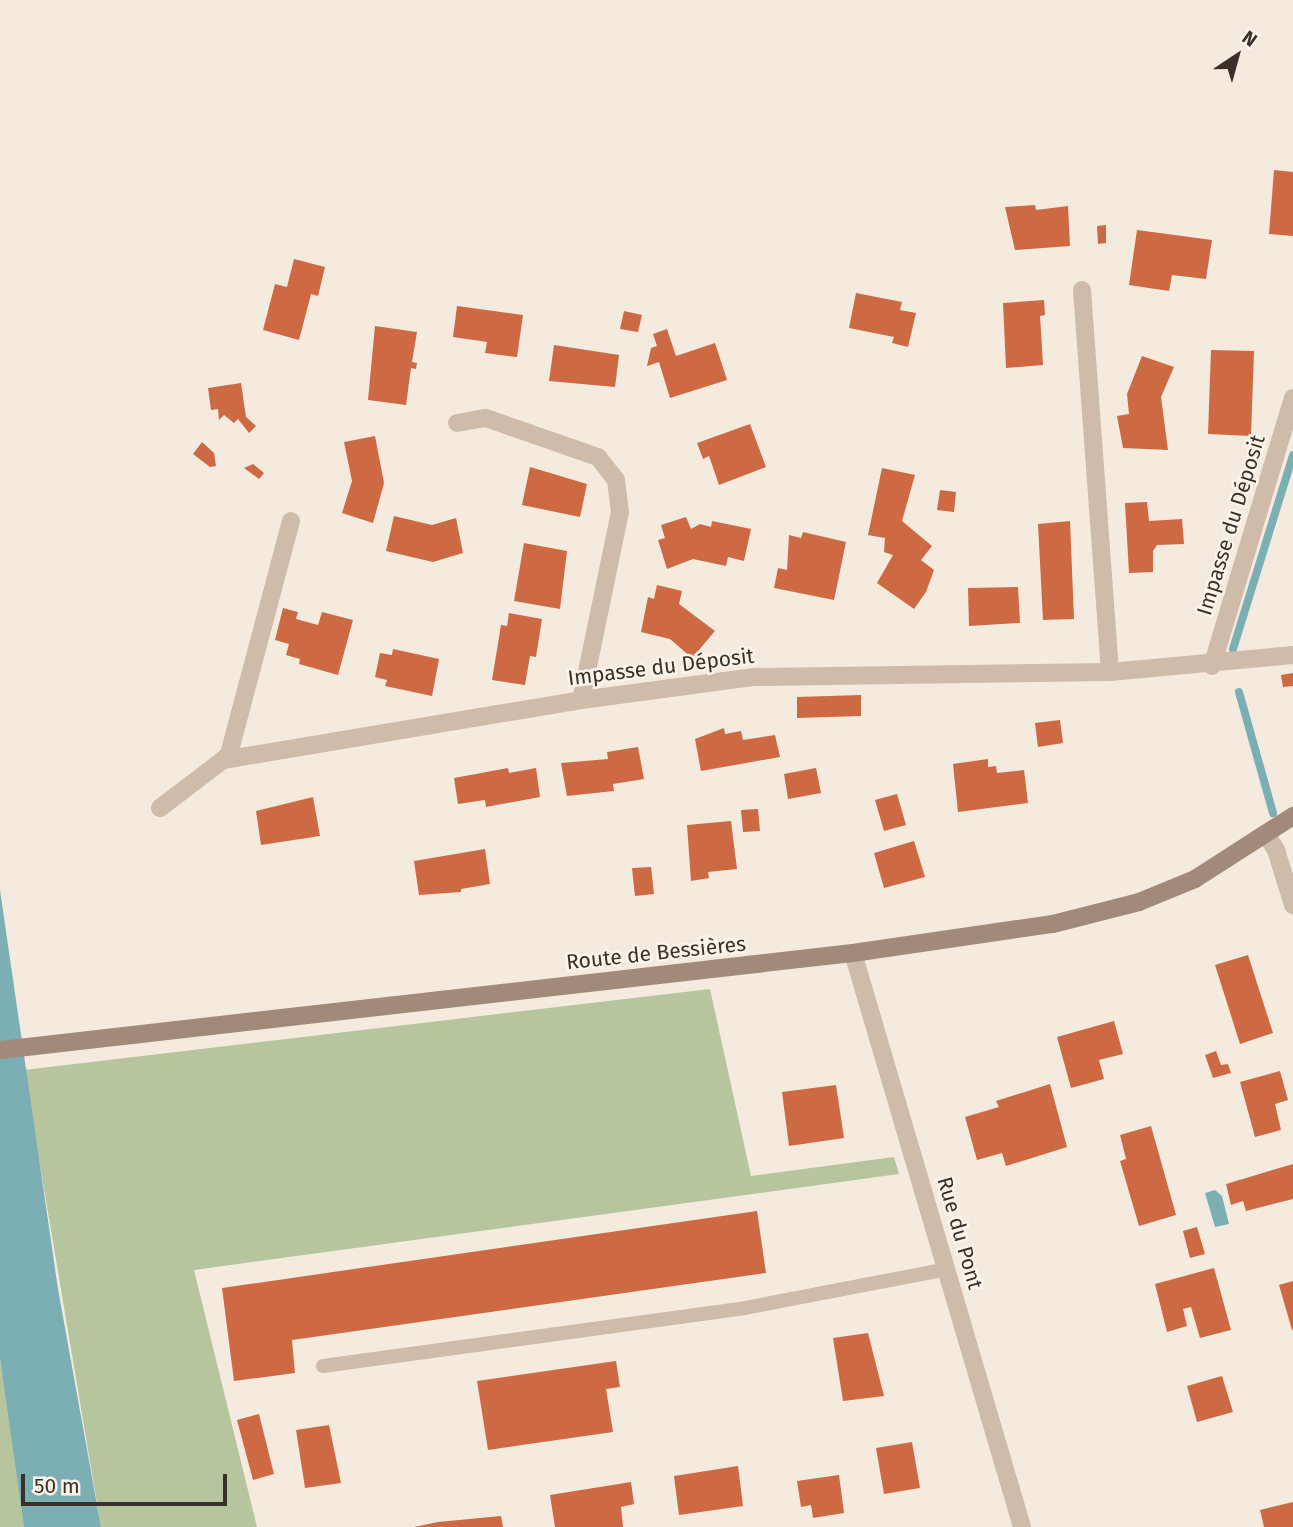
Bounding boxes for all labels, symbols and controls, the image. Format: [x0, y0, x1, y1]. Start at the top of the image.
north arrow [1202, 21, 1272, 91]
text: N [1238, 26, 1261, 52]
street label: Impasse du Déposit [1192, 432, 1270, 618]
street label: Impasse du Déposit [566, 643, 756, 691]
street label: Route de Bessières [565, 931, 747, 975]
street label: Rue du Pont [932, 1174, 988, 1292]
scale bar [24, 1460, 231, 1504]
text: 50 m [34, 1473, 80, 1499]

